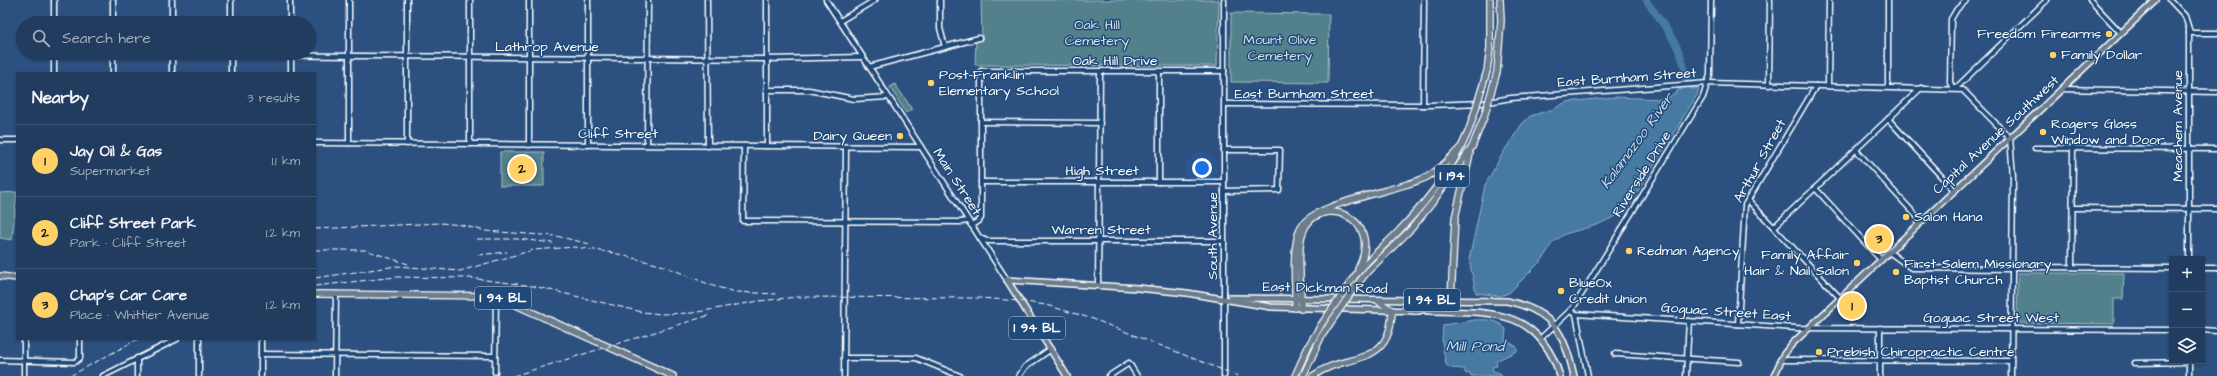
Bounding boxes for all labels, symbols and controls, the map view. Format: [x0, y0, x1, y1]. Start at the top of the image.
park label: Oak Hill Cemetery [1065, 15, 1130, 51]
search box [16, 16, 316, 60]
place label: Freedom Firearms [1977, 24, 2101, 44]
icon: search [30, 27, 52, 49]
text: Search here [62, 28, 151, 49]
marker: Freedom Firearms [2104, 29, 2114, 39]
park label: Mount Olive Cemetery [1243, 30, 1317, 66]
street label: Lathrop Avenue [495, 37, 599, 57]
place label: Family Dollar [2061, 45, 2143, 65]
marker: Family Dollar [2048, 50, 2058, 60]
street label: Oak Hill Drive [1072, 51, 1158, 71]
street label: East Burnham Street [1557, 63, 1697, 93]
place label: Post-Franklin Elementary School [939, 65, 1059, 101]
street label: Meachem Avenue [2168, 70, 2188, 182]
street label: Capital Avenue Southwest [1928, 71, 2064, 199]
marker: Post-Franklin Elementary School [926, 78, 936, 88]
street label: East Burnham Street [1234, 84, 1374, 104]
text: Nearby [32, 86, 89, 110]
water label: Kalamazoo River [1595, 88, 1680, 193]
text: 3 results [247, 89, 300, 107]
place label: Rogers Glass Window and Door [2051, 114, 2165, 150]
street label: Arthur Street [1729, 115, 1791, 206]
street label: Cliff Street [578, 124, 658, 144]
place label: Dairy Queen [813, 126, 892, 146]
street label: Riverside Drive [1608, 127, 1677, 221]
marker: Rogers Glass Window and Door [2038, 127, 2048, 137]
marker: Dairy Queen [895, 131, 905, 141]
text: Jay Oil & Gas [70, 141, 162, 162]
street label: Main Street [928, 144, 986, 220]
text: 1 [44, 152, 46, 170]
text: 1.1 km [272, 152, 300, 170]
pin: 2 [509, 154, 535, 184]
your location [1192, 158, 1212, 178]
street label: High Street [1065, 161, 1139, 181]
text: Supermarket [70, 162, 151, 180]
road number: I 194 [1435, 165, 1469, 187]
street label: South Avenue [1203, 192, 1223, 280]
place label: Salon Hana [1914, 207, 1983, 227]
marker: Salon Hana [1901, 212, 1911, 222]
text: Cliff Street Park [70, 213, 196, 234]
street label: Warren Street [1051, 220, 1151, 240]
text: 2 [41, 224, 49, 242]
text: 1.2 km [266, 224, 300, 242]
pin: 3 [1866, 224, 1892, 254]
text: Park · Cliff Street [70, 234, 186, 252]
place label: Redman Agency [1637, 241, 1740, 261]
place label: Family Affair Hair & Nail Salon [1744, 245, 1849, 281]
marker: Redman Agency [1624, 246, 1634, 256]
place label: First Salem Missionary Baptist Church [1904, 254, 2052, 290]
map controls [2169, 256, 2205, 364]
button: + [2169, 256, 2205, 292]
marker: Family Affair Hair & Nail Salon [1852, 258, 1862, 268]
marker: First Salem Missionary Baptist Church [1891, 267, 1901, 277]
place label: BlueOx Credit Union [1569, 273, 1647, 309]
street label: East Dickman Road [1262, 277, 1388, 299]
text: Chap's Car Care [70, 285, 187, 306]
marker: BlueOx Credit Union [1556, 286, 1566, 296]
road number: I 94 BL [475, 287, 531, 309]
road number: I 94 BL [1404, 289, 1460, 311]
pin: 1 [1839, 291, 1865, 321]
button: − [2169, 292, 2205, 328]
text: 3 [42, 296, 48, 314]
text: 1.2 km [266, 296, 300, 314]
street label: Goguac Street East [1660, 297, 1792, 327]
text: Place · Whittier Avenue [70, 306, 209, 324]
street label: Goguac Street West [1923, 308, 2059, 328]
road number: I 94 BL [1009, 317, 1065, 339]
button: layers [2169, 328, 2205, 364]
water label: Mill Pond [1446, 336, 1508, 357]
place label: Prebish Chiropractic Centre [1827, 342, 2015, 362]
marker: Prebish Chiropractic Centre [1814, 347, 1824, 357]

